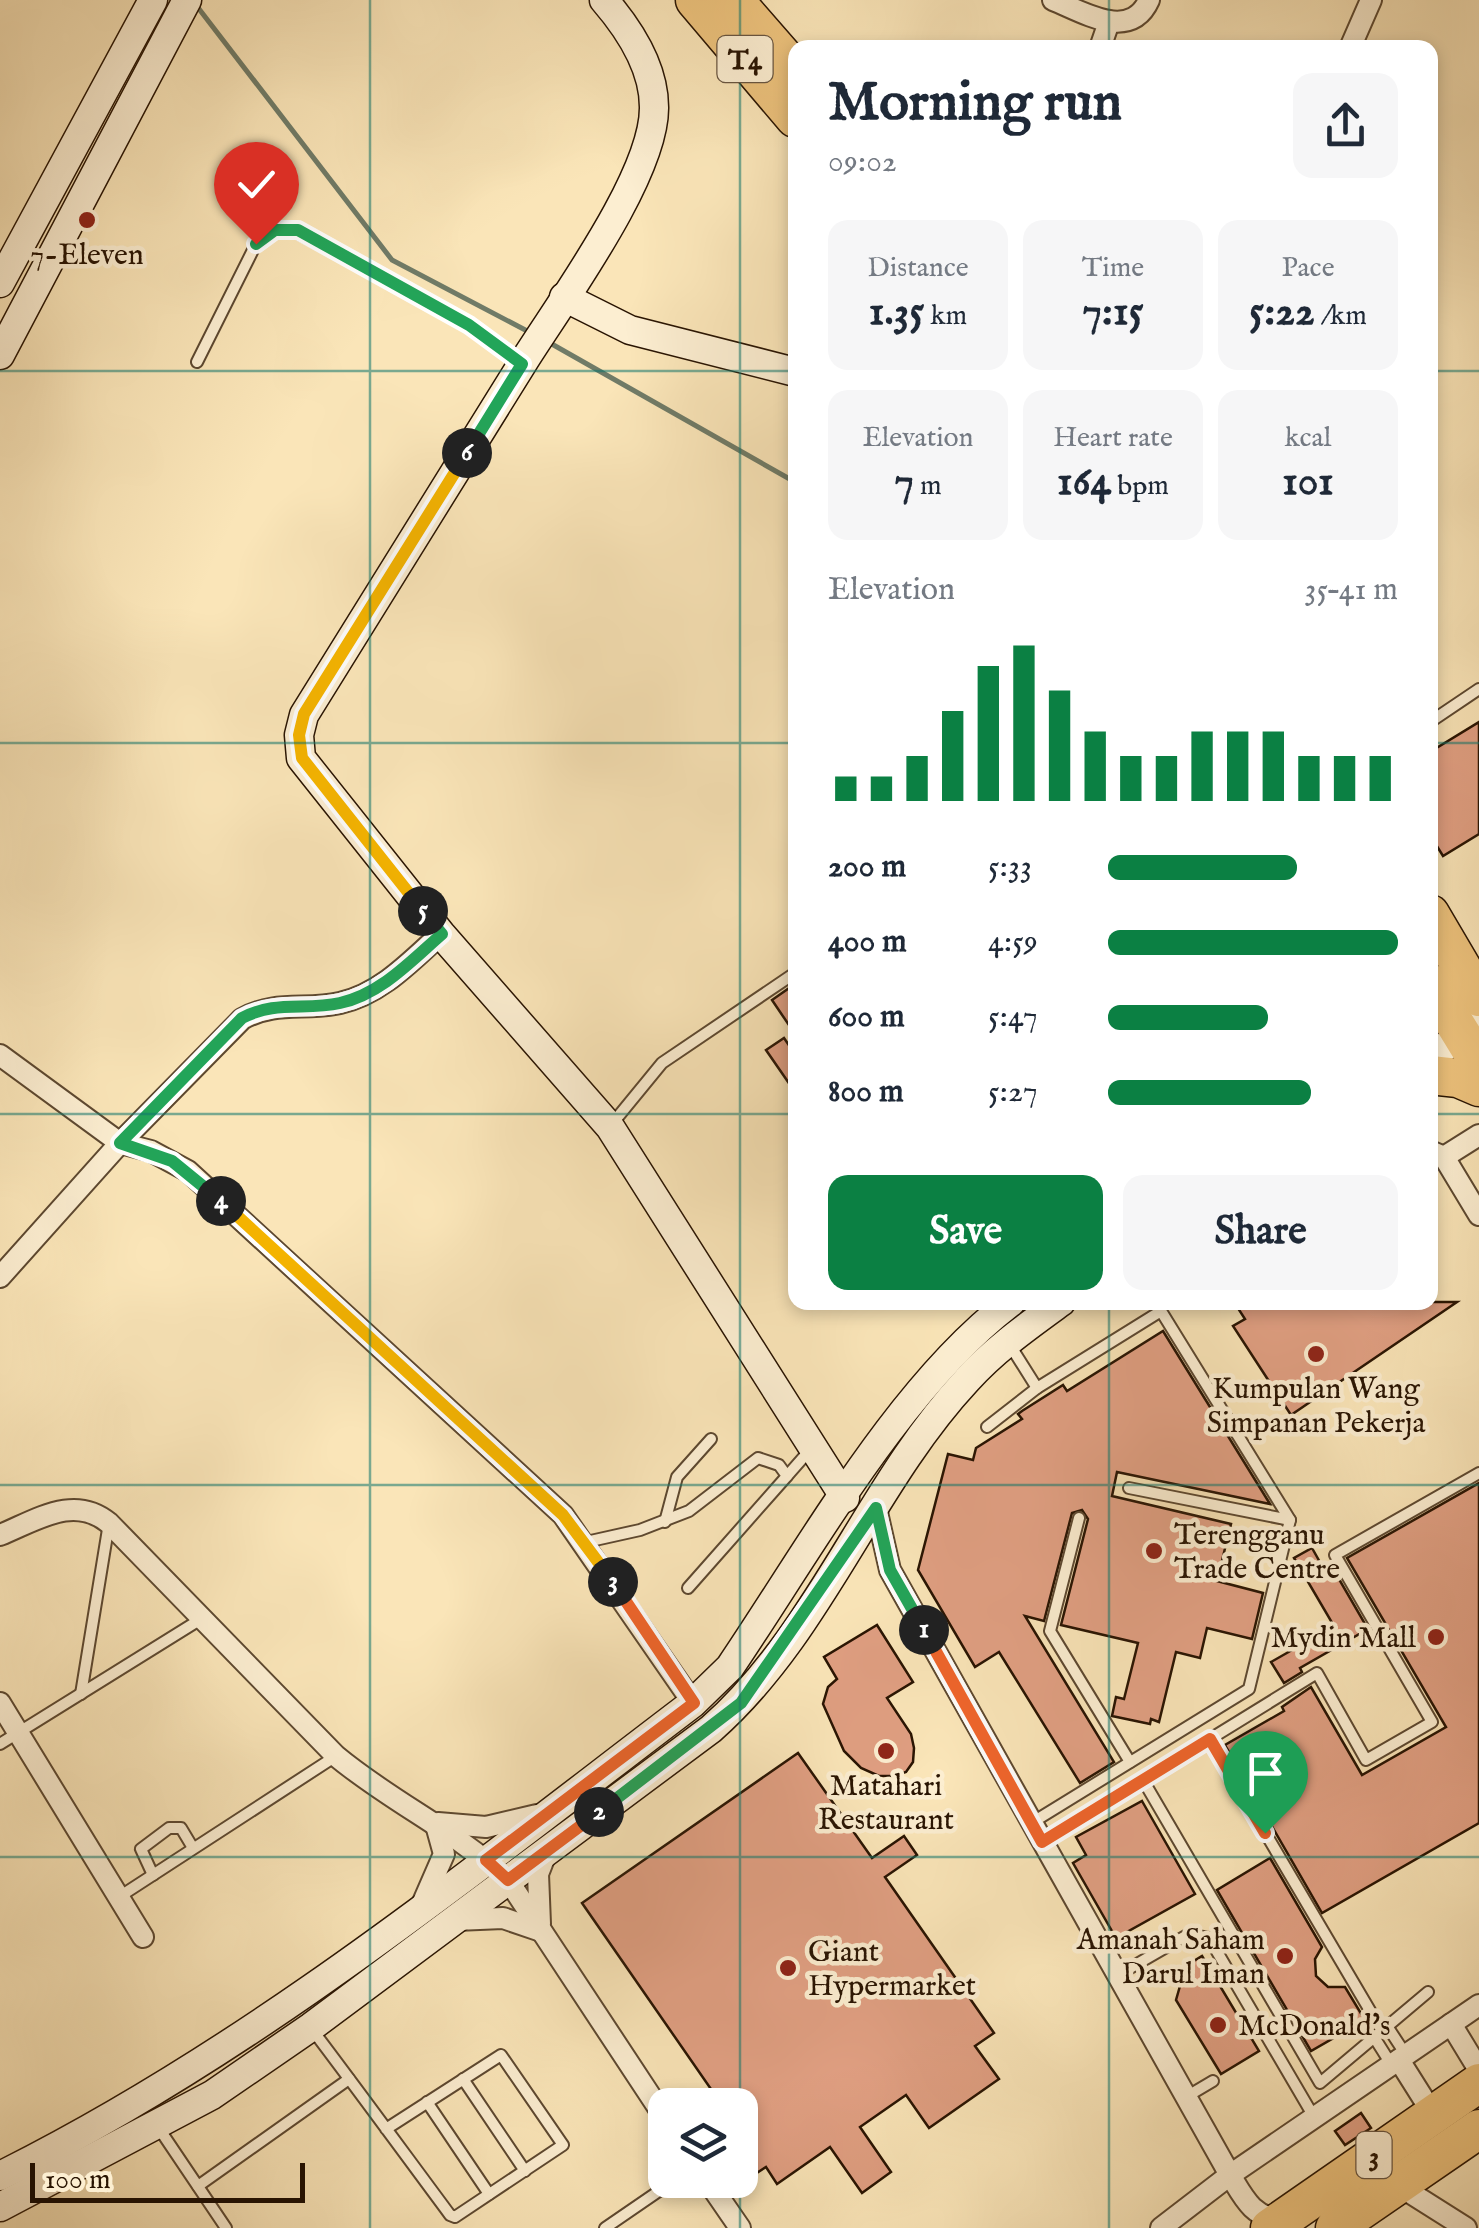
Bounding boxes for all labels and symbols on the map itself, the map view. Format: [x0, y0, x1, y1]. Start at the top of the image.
road number: T4 [718, 36, 772, 82]
pin [214, 142, 299, 245]
marker: 7-Eleven [76, 209, 98, 231]
place label: 7-Eleven [30, 237, 144, 275]
pin: 6 [442, 428, 492, 478]
pin: 5 [398, 886, 448, 936]
pin: 4 [196, 1176, 246, 1226]
marker: Kumpulan Wang Simpanan Pekerja [1305, 1343, 1327, 1365]
place label: Kumpulan Wang Simpanan Pekerja [1207, 1371, 1425, 1443]
place label: Terengganu Trade Centre [1174, 1517, 1340, 1589]
marker: Terengganu Trade Centre [1143, 1540, 1165, 1562]
pin: 3 [588, 1557, 638, 1607]
pin: 1 [899, 1605, 949, 1655]
place label: Mydin Mall [1270, 1620, 1417, 1658]
marker: Mydin Mall [1425, 1626, 1447, 1648]
pin [1223, 1731, 1308, 1834]
marker: Matahari Restaurant [875, 1740, 897, 1762]
place label: Matahari Restaurant [818, 1768, 954, 1840]
pin: 2 [574, 1787, 624, 1837]
place label: Amanah Saham Darul Iman [1076, 1922, 1265, 1994]
place label: Giant Hypermarket [808, 1934, 976, 2006]
marker: Amanah Saham Darul Iman [1274, 1945, 1296, 1967]
marker: Giant Hypermarket [777, 1957, 799, 1979]
place label: McDonald's [1238, 2008, 1391, 2046]
marker: McDonald's [1207, 2014, 1229, 2036]
road number: 3 [1356, 2132, 1392, 2178]
scale bar [30, 2158, 305, 2202]

